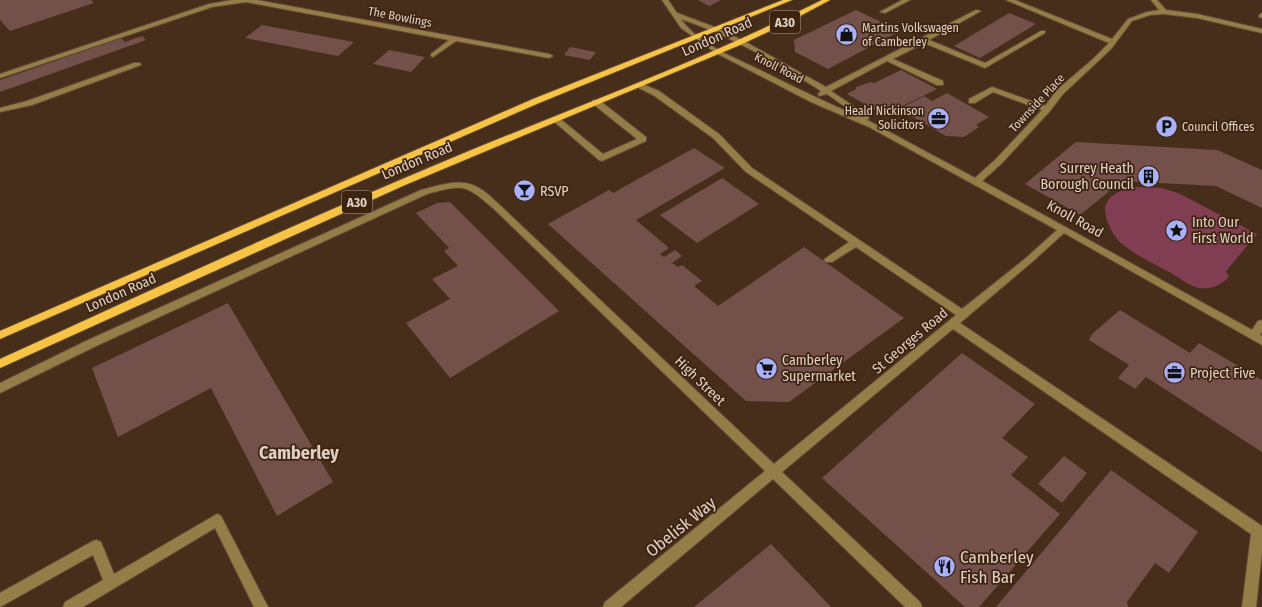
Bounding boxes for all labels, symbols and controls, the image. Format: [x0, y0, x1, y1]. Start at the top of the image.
street label: The Bowlings [367, 4, 433, 30]
road number: A30 [770, 11, 800, 33]
street label: London Road [679, 14, 755, 60]
place label: Martins Volkswagen of Camberley [862, 21, 959, 49]
shop icon: Martins Volkswagen of Camberley [834, 22, 860, 48]
street label: Knoll Road [752, 50, 806, 86]
street label: Townside Place [1006, 71, 1068, 135]
place label: Heald Nickinson Solicitors [845, 104, 924, 132]
office icon: Heald Nickinson Solicitors [926, 105, 952, 131]
parking icon: Council Offices [1153, 114, 1179, 140]
place label: Council Offices [1182, 120, 1254, 134]
street label: London Road [379, 138, 455, 184]
place label: Surrey Heath Borough Council [1040, 160, 1134, 193]
building icon: Surrey Heath Borough Council [1136, 163, 1162, 189]
bar icon: RSVP [512, 178, 538, 204]
place label: RSVP [540, 183, 569, 200]
road number: A30 [342, 191, 372, 213]
street label: Knoll Road [1044, 197, 1106, 241]
place label: Into Our First World [1192, 214, 1253, 247]
place icon: Into Our First World [1164, 217, 1190, 243]
street label: London Road [83, 270, 159, 316]
street label: St Georges Road [869, 304, 951, 378]
place label: Camberley Supermarket [782, 352, 856, 385]
street label: High Street [671, 353, 729, 410]
supermarket icon: Camberley Supermarket [753, 355, 779, 381]
office icon: Project Five [1161, 360, 1187, 386]
place label: Project Five [1190, 365, 1256, 382]
district label: Camberley [259, 442, 339, 464]
street label: Obelisk Way [642, 492, 721, 562]
place label: Camberley Fish Bar [960, 547, 1034, 588]
restaurant icon: Camberley Fish Bar [932, 554, 958, 580]

